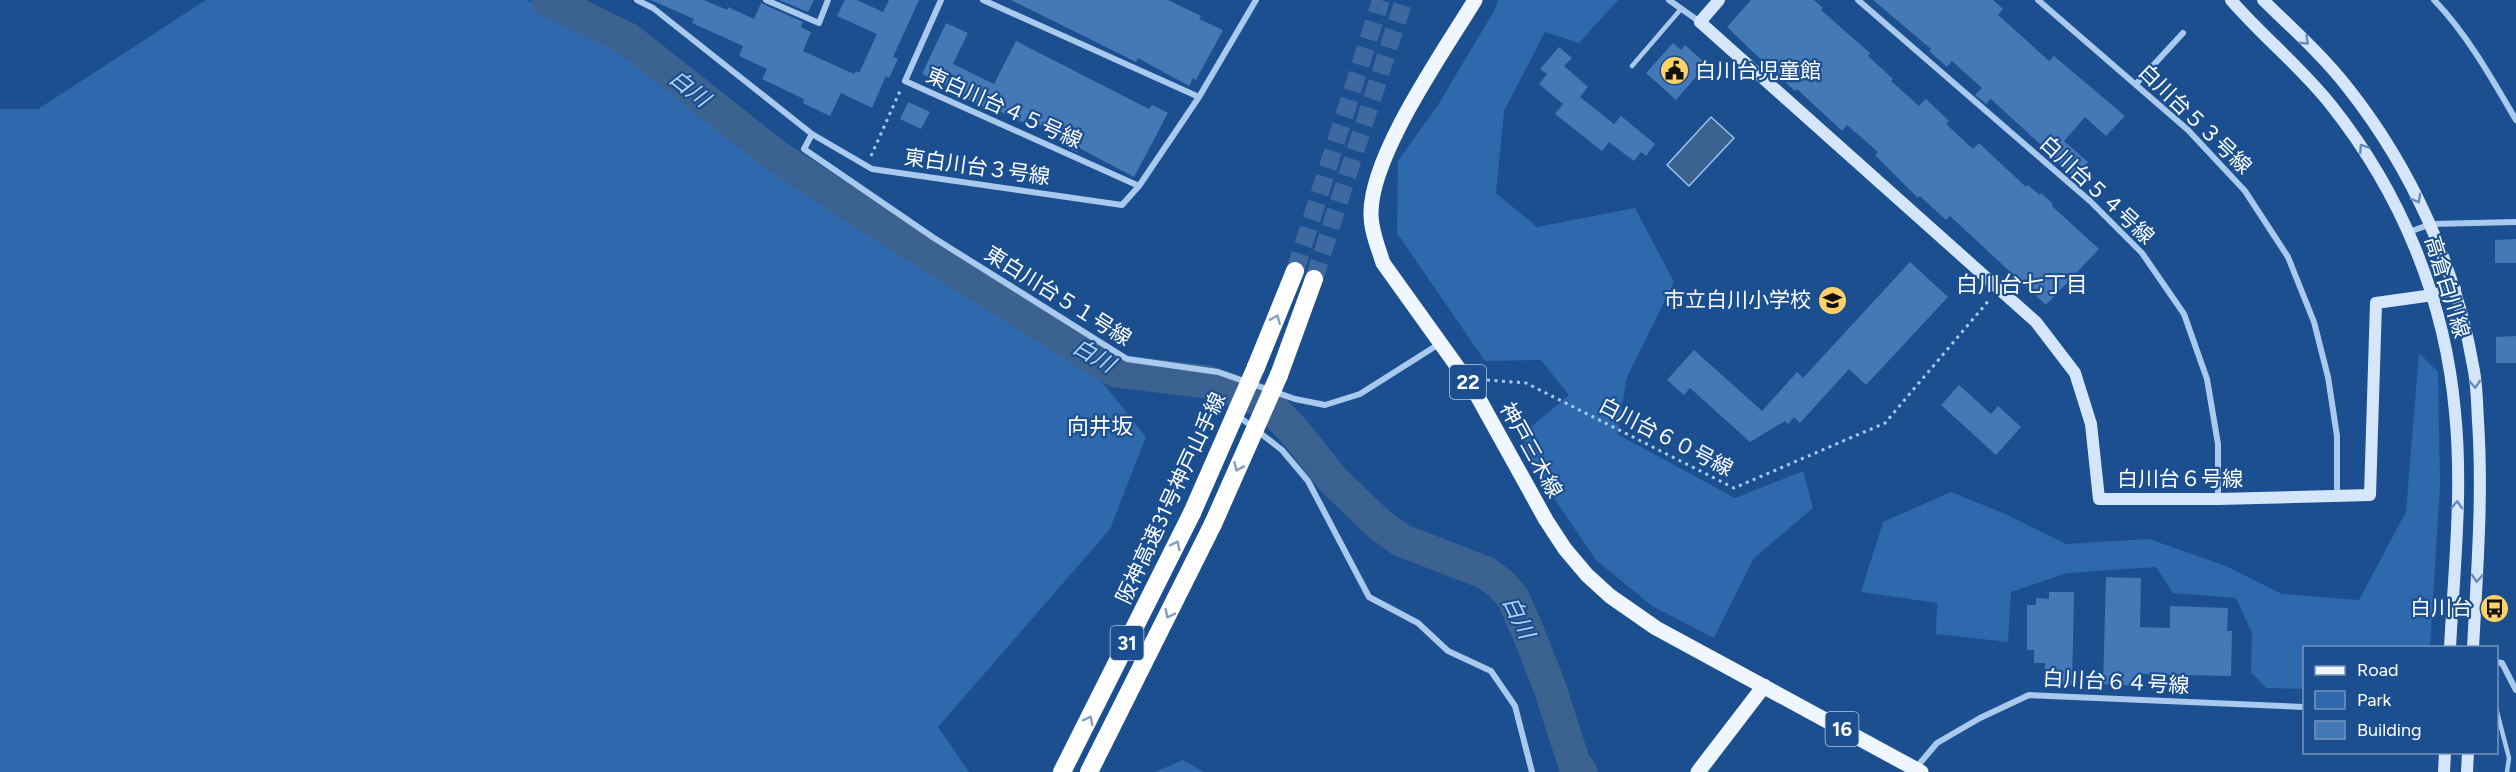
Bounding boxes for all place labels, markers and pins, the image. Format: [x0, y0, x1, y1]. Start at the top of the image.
public building icon: 白川台児童館 [1658, 55, 1690, 87]
place label: 白川台児童館 [1695, 58, 1821, 83]
school or university icon: 市立白川小学校 [1816, 284, 1848, 316]
place label: 市立白川小学校 [1664, 287, 1811, 312]
bus stop icon: 白川台 [2478, 592, 2510, 624]
place label: 白川台 [2410, 595, 2473, 620]

